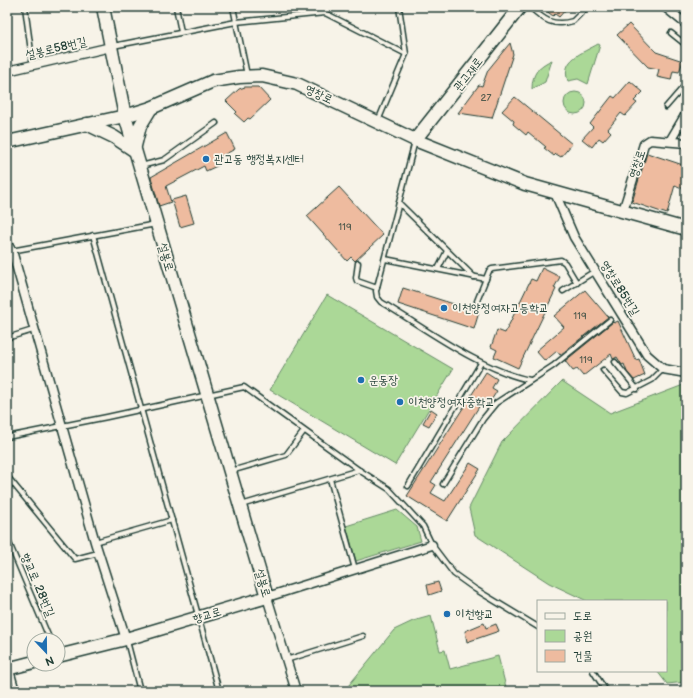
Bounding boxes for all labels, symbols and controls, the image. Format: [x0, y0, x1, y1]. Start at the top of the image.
street label: 설봉로58번길 [24, 34, 88, 63]
street label: 관고재로 [451, 54, 486, 94]
street label: 영창로 [302, 82, 335, 107]
house number: 27 [481, 92, 491, 104]
street label: 영창로 [626, 148, 649, 180]
place label: 관고동 행정복지센터 [214, 152, 304, 167]
marker: 관고동 행정복지센터 [201, 154, 211, 164]
house number: 119 [338, 221, 352, 233]
street label: 설봉로 [154, 241, 177, 273]
street label: 영창로85번길 [597, 258, 643, 319]
place label: 이천양정여자고등학교 [452, 301, 549, 316]
marker: 이천양정여자고등학교 [439, 303, 449, 313]
house number: 119 [573, 310, 587, 322]
house number: 119 [579, 354, 593, 366]
place label: 운동장 [369, 373, 398, 388]
marker: 운동장 [356, 375, 366, 385]
place label: 이천양정여자중학교 [408, 395, 495, 410]
marker: 이천양정여자중학교 [395, 397, 405, 407]
street label: 향교로 .28번길 [17, 551, 58, 620]
street label: 설봉로 [251, 567, 274, 599]
legend [537, 600, 667, 672]
street label: 향교로 [191, 604, 223, 627]
place label: 이천향교 [455, 607, 494, 622]
marker: 이천향교 [442, 609, 452, 619]
text: 도로 [573, 609, 592, 624]
text: 공원 [573, 629, 592, 644]
north arrow [26, 632, 66, 672]
text: 건물 [573, 649, 593, 664]
text: N [43, 653, 56, 668]

